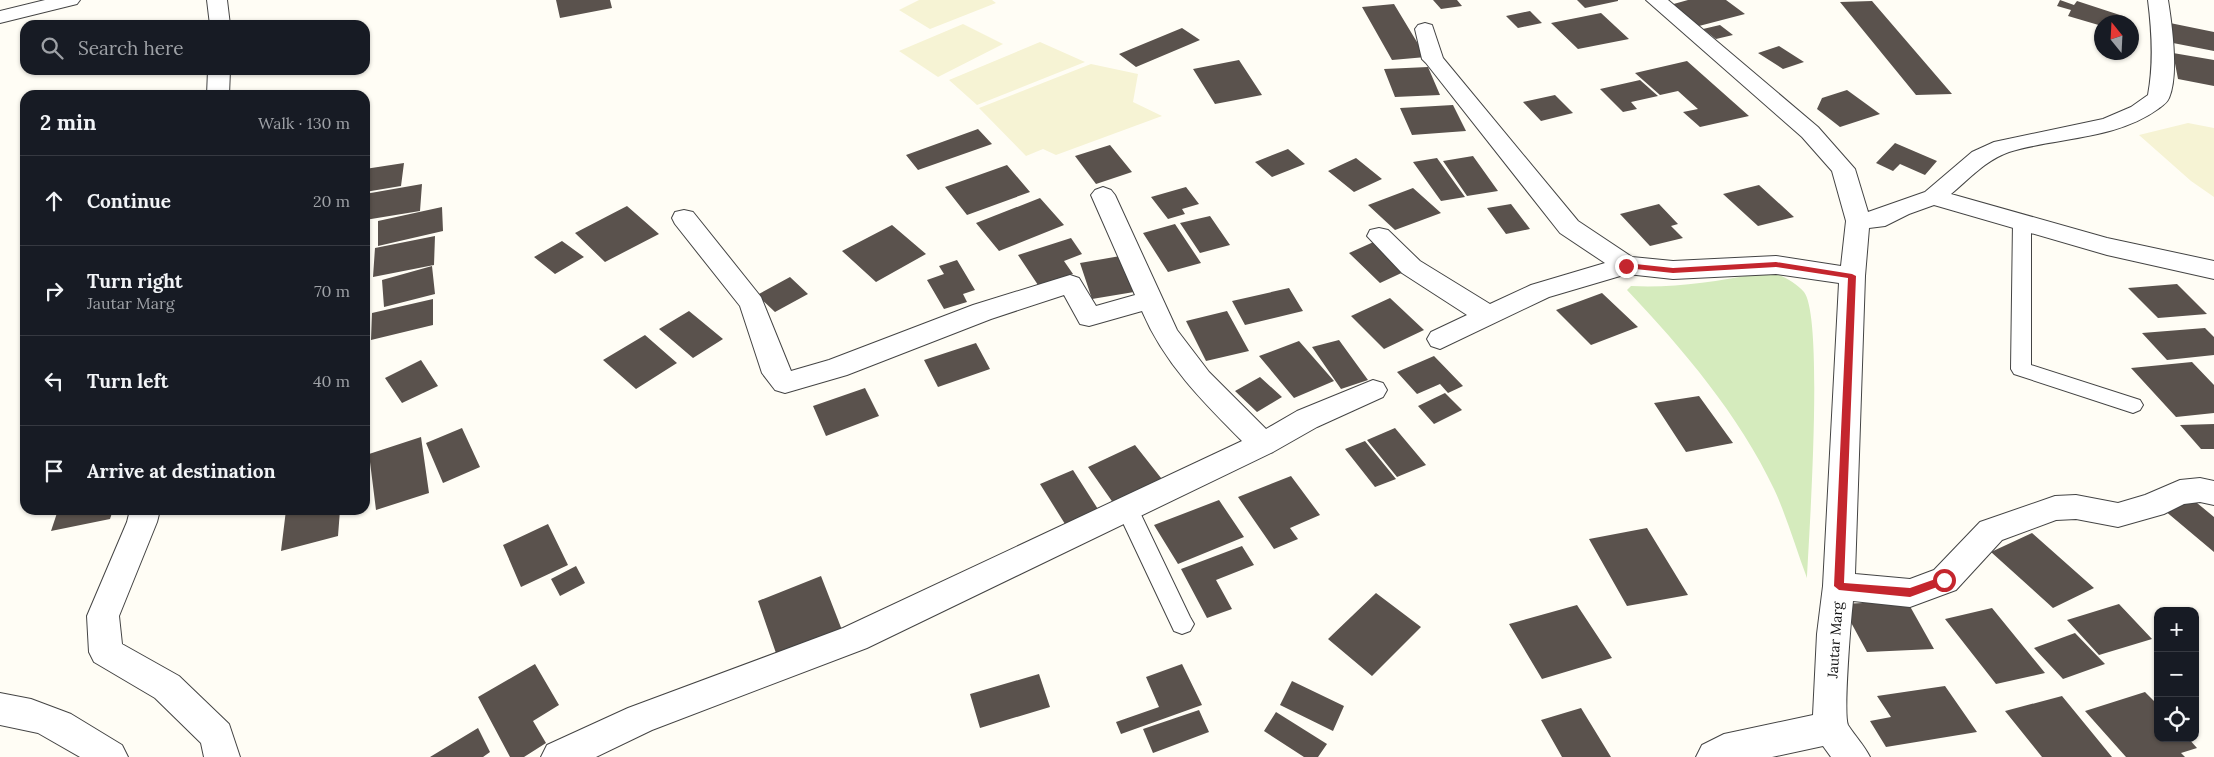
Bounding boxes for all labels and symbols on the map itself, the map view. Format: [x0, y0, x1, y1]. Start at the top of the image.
north arrow [2094, 15, 2139, 60]
route end [1615, 255, 1638, 278]
route start [1933, 569, 1956, 592]
street label: Jautar Marg [1823, 601, 1847, 680]

